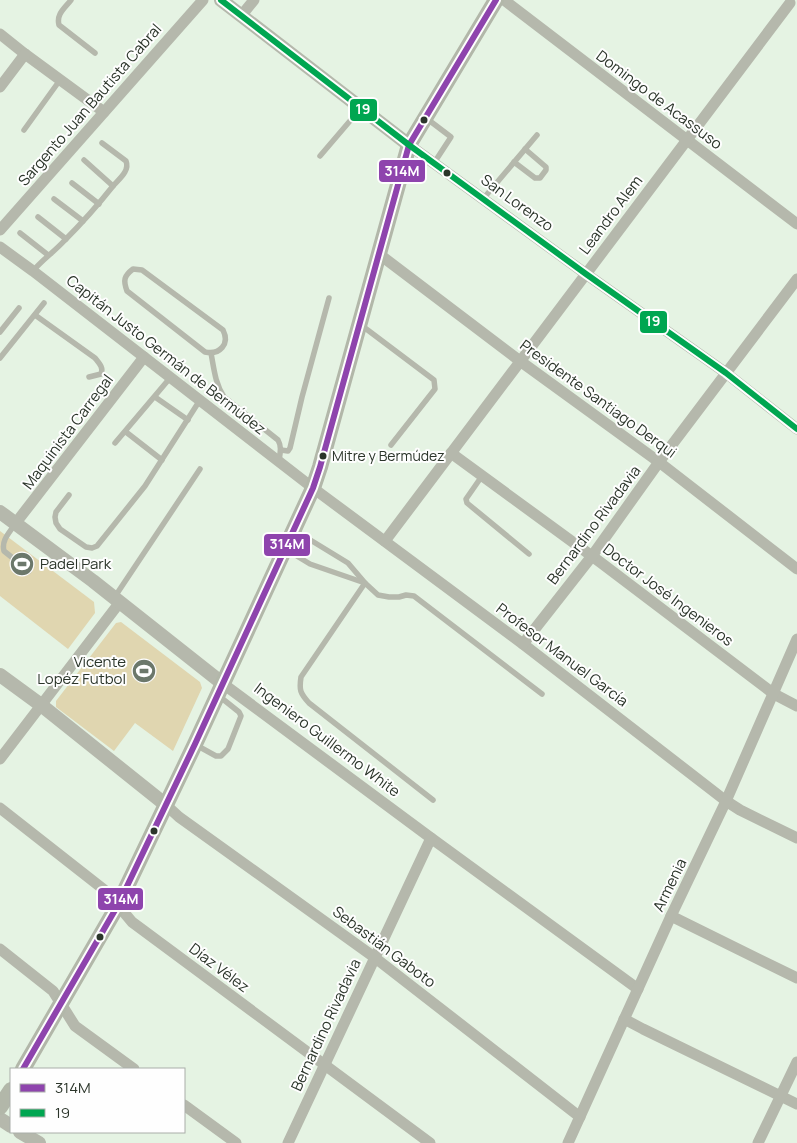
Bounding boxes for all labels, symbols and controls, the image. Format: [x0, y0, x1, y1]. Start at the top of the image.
street label: Sargento Juan Bautista Cabral [13, 19, 166, 190]
street label: Domingo de Acassuso [592, 45, 727, 154]
line badge: 19 [349, 98, 378, 122]
text: 19 [356, 99, 370, 118]
unlabelled marker [419, 115, 429, 125]
line badge: 314M [378, 159, 426, 183]
text: 314M [385, 161, 419, 180]
unlabelled marker [442, 168, 452, 178]
street label: San Lorenzo [477, 169, 558, 236]
street label: Leandro Alem [574, 171, 647, 258]
street label: Capitán Justo Germán de Bermúdez [62, 270, 271, 439]
line badge: 19 [639, 310, 668, 334]
text: 19 [646, 311, 660, 330]
street label: Presidente Santiago Derqui [516, 335, 681, 463]
street label: Maquinista Carregal [17, 370, 118, 494]
place label: Mitre y Bermúdez [332, 446, 445, 465]
marker: Mitre y Bermúdez [318, 451, 328, 461]
street label: Bernardino Rivadavia [542, 461, 645, 588]
line badge: 314M [263, 533, 311, 557]
text: 314M [270, 534, 304, 553]
street label: Doctor José Ingenieros [599, 538, 738, 651]
sports icon: Padel Park [9, 551, 35, 577]
place label: Padel Park [40, 553, 112, 574]
street label: Profesor Manuel García [492, 598, 633, 711]
place label: Vicente Lopéz Futbol [37, 651, 126, 689]
sports icon: Vicente Lopéz Futbol [131, 658, 157, 684]
street label: Ingeniero Guillermo White [250, 678, 405, 802]
unlabelled marker [149, 826, 159, 836]
street label: Armenia [648, 855, 691, 915]
line badge: 314M [97, 887, 144, 911]
text: 314M [104, 889, 138, 908]
street label: Sebastián Gaboto [328, 901, 440, 992]
unlabelled marker [95, 932, 105, 942]
street label: Díaz Vélez [185, 938, 254, 997]
street label: Bernardino Rivadavia [286, 955, 365, 1094]
legend [10, 1068, 185, 1133]
text: 314M [55, 1077, 91, 1098]
text: 19 [55, 1102, 70, 1123]

